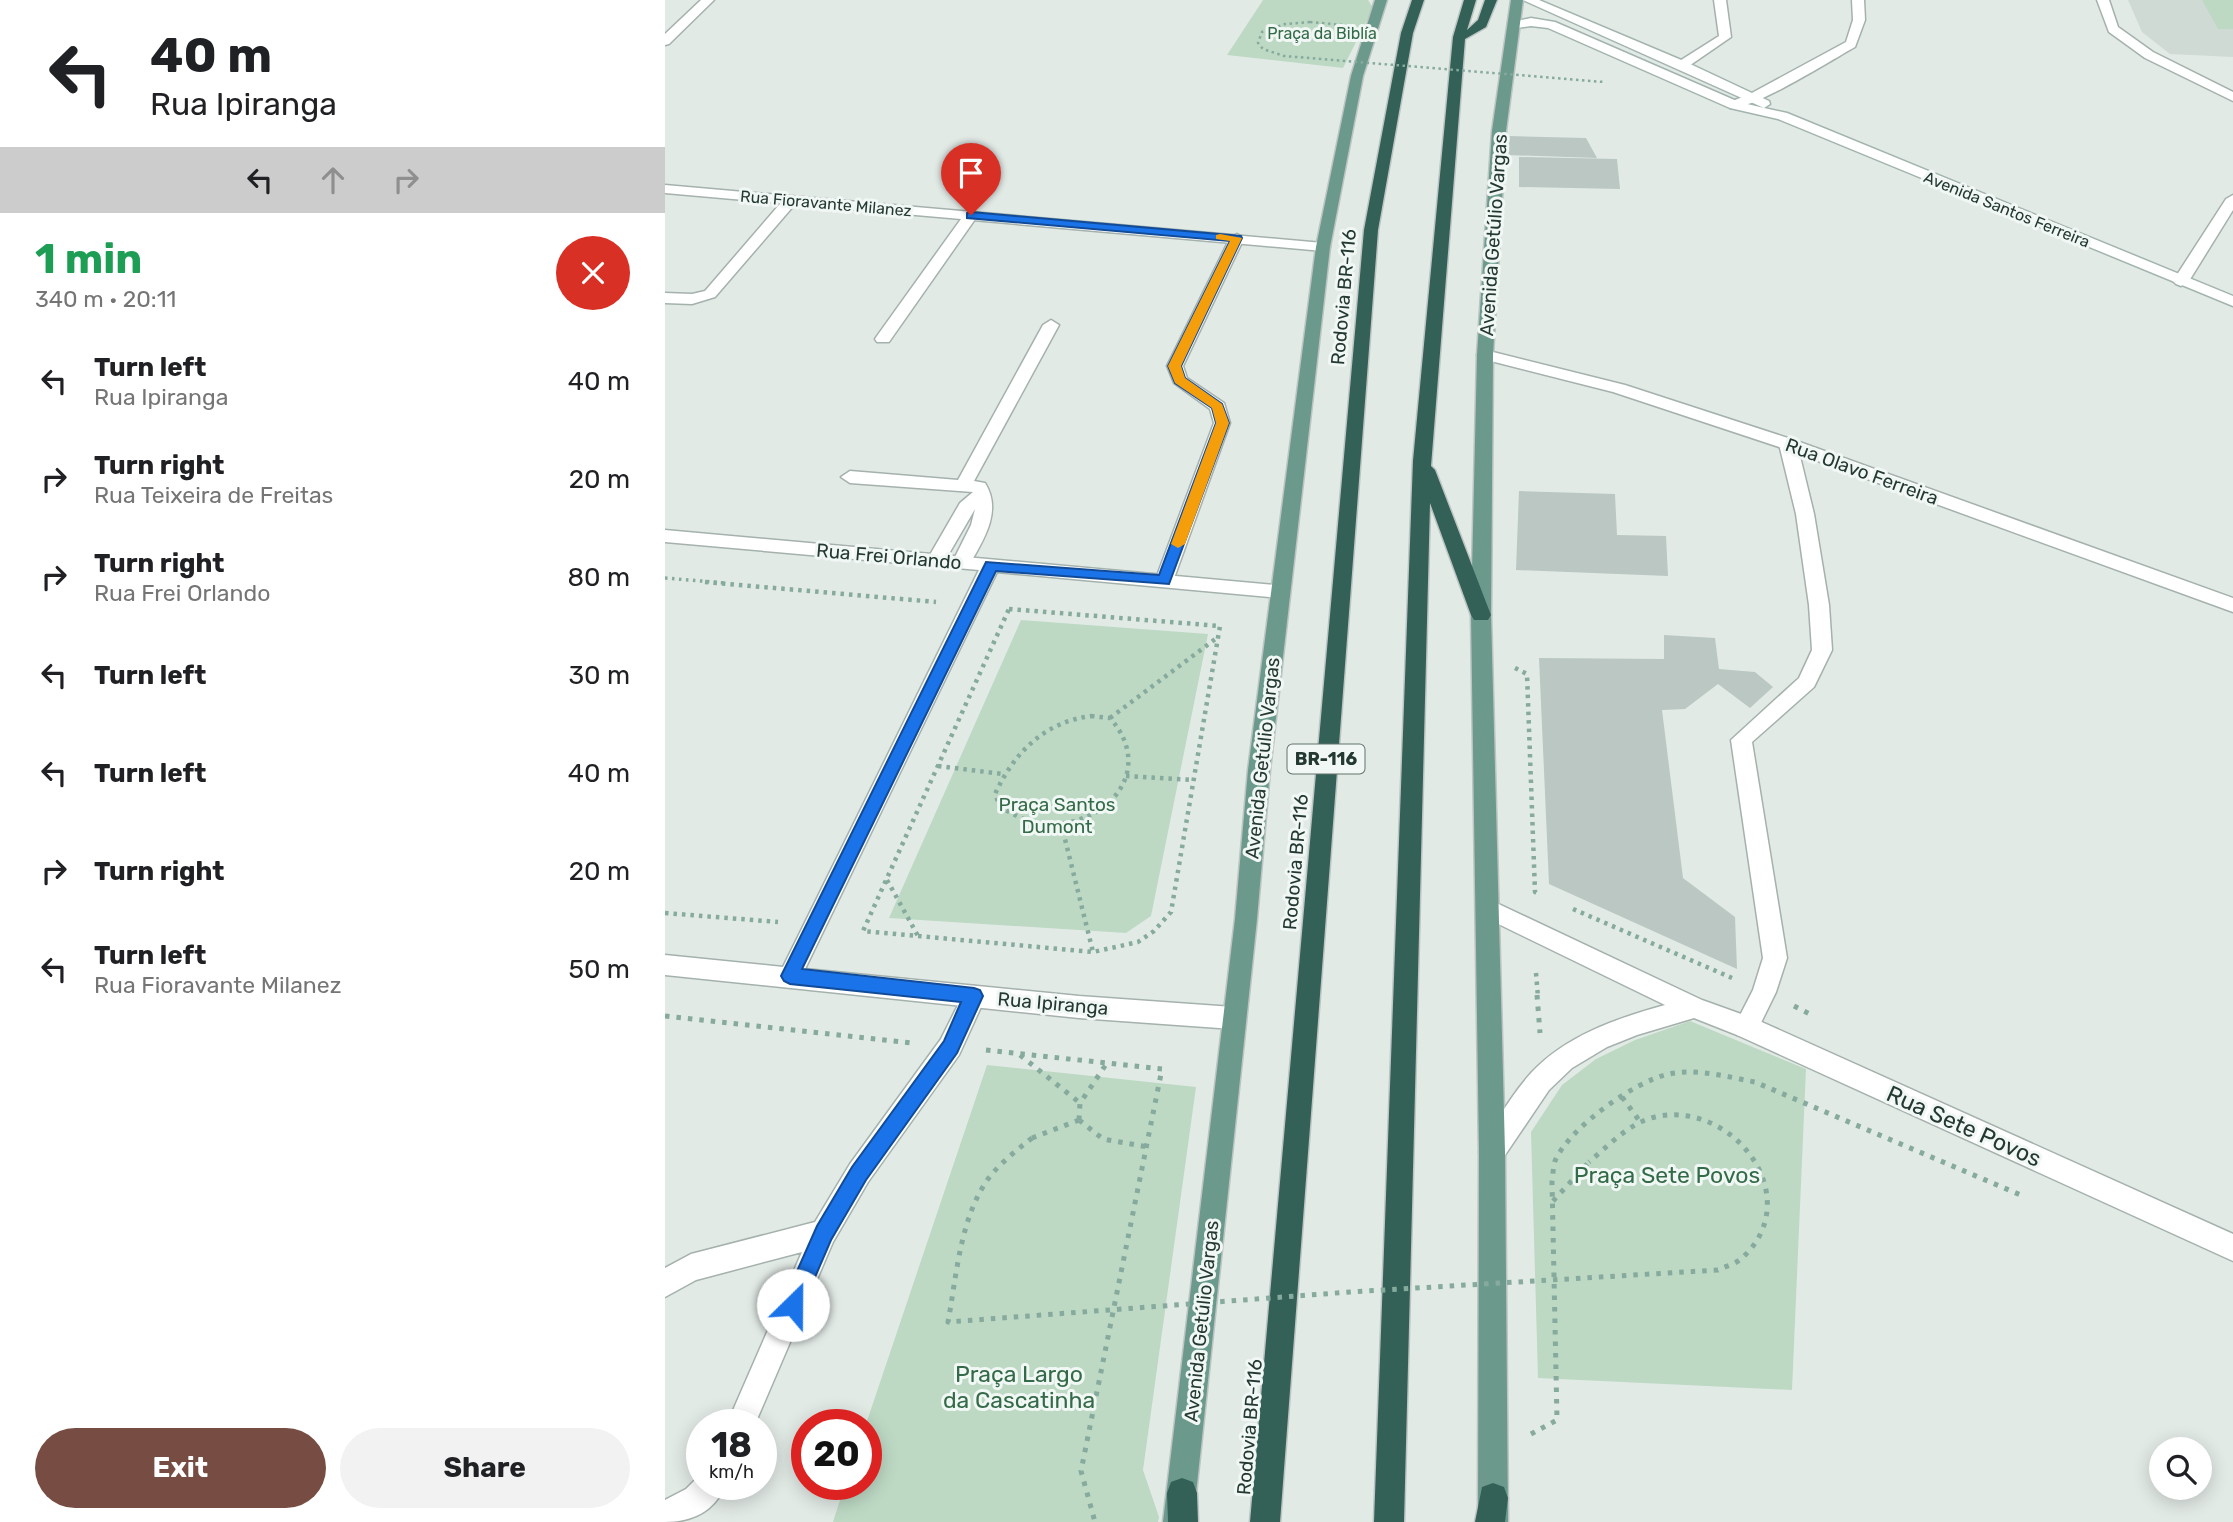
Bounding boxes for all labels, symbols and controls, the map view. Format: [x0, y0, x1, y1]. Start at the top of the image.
park label: Praça da Biblía [1267, 24, 1377, 43]
text: 40 m [150, 26, 272, 84]
icon: left [35, 28, 126, 119]
text: Rua Ipiranga [150, 85, 337, 123]
street label: Avenida Getúlio Vargas [1475, 133, 1512, 337]
pin [941, 143, 1001, 215]
icon: arrive [952, 154, 990, 192]
icon: left [241, 161, 279, 199]
icon: ahead [314, 161, 352, 199]
icon: right [387, 161, 425, 199]
street label: Avenida Santos Ferreira [1921, 167, 2093, 251]
street label: Rua Fioravante Milanez [739, 187, 912, 220]
street label: Rodovia BR-116 [1326, 228, 1361, 366]
text: 1 min [35, 234, 142, 284]
button: close [556, 236, 630, 310]
text: 340 m · 20:11 [35, 285, 176, 313]
text: Turn left [94, 352, 206, 383]
icon: left [35, 362, 73, 400]
text: 40 m [568, 366, 630, 397]
text: Rua Ipiranga [94, 383, 228, 411]
street label: Rua Olavo Ferreira [1782, 433, 1941, 510]
text: Turn right [94, 450, 224, 481]
icon: right [35, 460, 73, 498]
text: 20 m [569, 464, 630, 495]
text: Rua Teixeira de Freitas [94, 481, 333, 509]
street label: Rua Frei Orlando [815, 539, 963, 574]
text: Turn right [94, 548, 224, 579]
icon: right [35, 558, 73, 596]
text: 80 m [567, 562, 630, 593]
text: Rua Frei Orlando [94, 579, 270, 607]
icon: left [35, 656, 73, 694]
street label: Avenida Getúlio Vargas [1240, 656, 1285, 860]
text: Turn left [94, 660, 206, 691]
text: 30 m [568, 660, 630, 691]
road number: BR-116 [1287, 744, 1365, 774]
icon: left [35, 754, 73, 792]
text: Turn left [94, 758, 206, 789]
text: 40 m [568, 758, 630, 789]
park label: Praça Santos Dumont [998, 793, 1116, 838]
street label: Rodovia BR-116 [1278, 793, 1313, 931]
icon: right [35, 852, 73, 890]
text: Turn right [94, 856, 224, 887]
text: 20 m [569, 856, 630, 887]
text: Turn left [94, 940, 206, 971]
icon: left [35, 950, 73, 988]
text: 50 m [569, 954, 630, 985]
text: Rua Fioravante Milanez [94, 971, 341, 999]
street label: Rua Ipiranga [997, 987, 1109, 1020]
street label: Rua Sete Povos [1882, 1079, 2046, 1173]
park label: Praça Sete Povos [1574, 1161, 1760, 1189]
street label: Avenida Getúlio Vargas [1179, 1219, 1224, 1423]
position arrow [756, 1268, 830, 1342]
street label: Rodovia BR-116 [1232, 1358, 1267, 1496]
park label: Praça Largo da Cascatinha [943, 1360, 1095, 1414]
speed limit sign: 20 [791, 1409, 882, 1500]
text: 18 [711, 1424, 752, 1466]
button: Exit [35, 1428, 326, 1508]
button: Share [340, 1428, 630, 1508]
map controls [2149, 1437, 2212, 1500]
button: search [2149, 1437, 2212, 1500]
text: km/h [709, 1461, 754, 1483]

